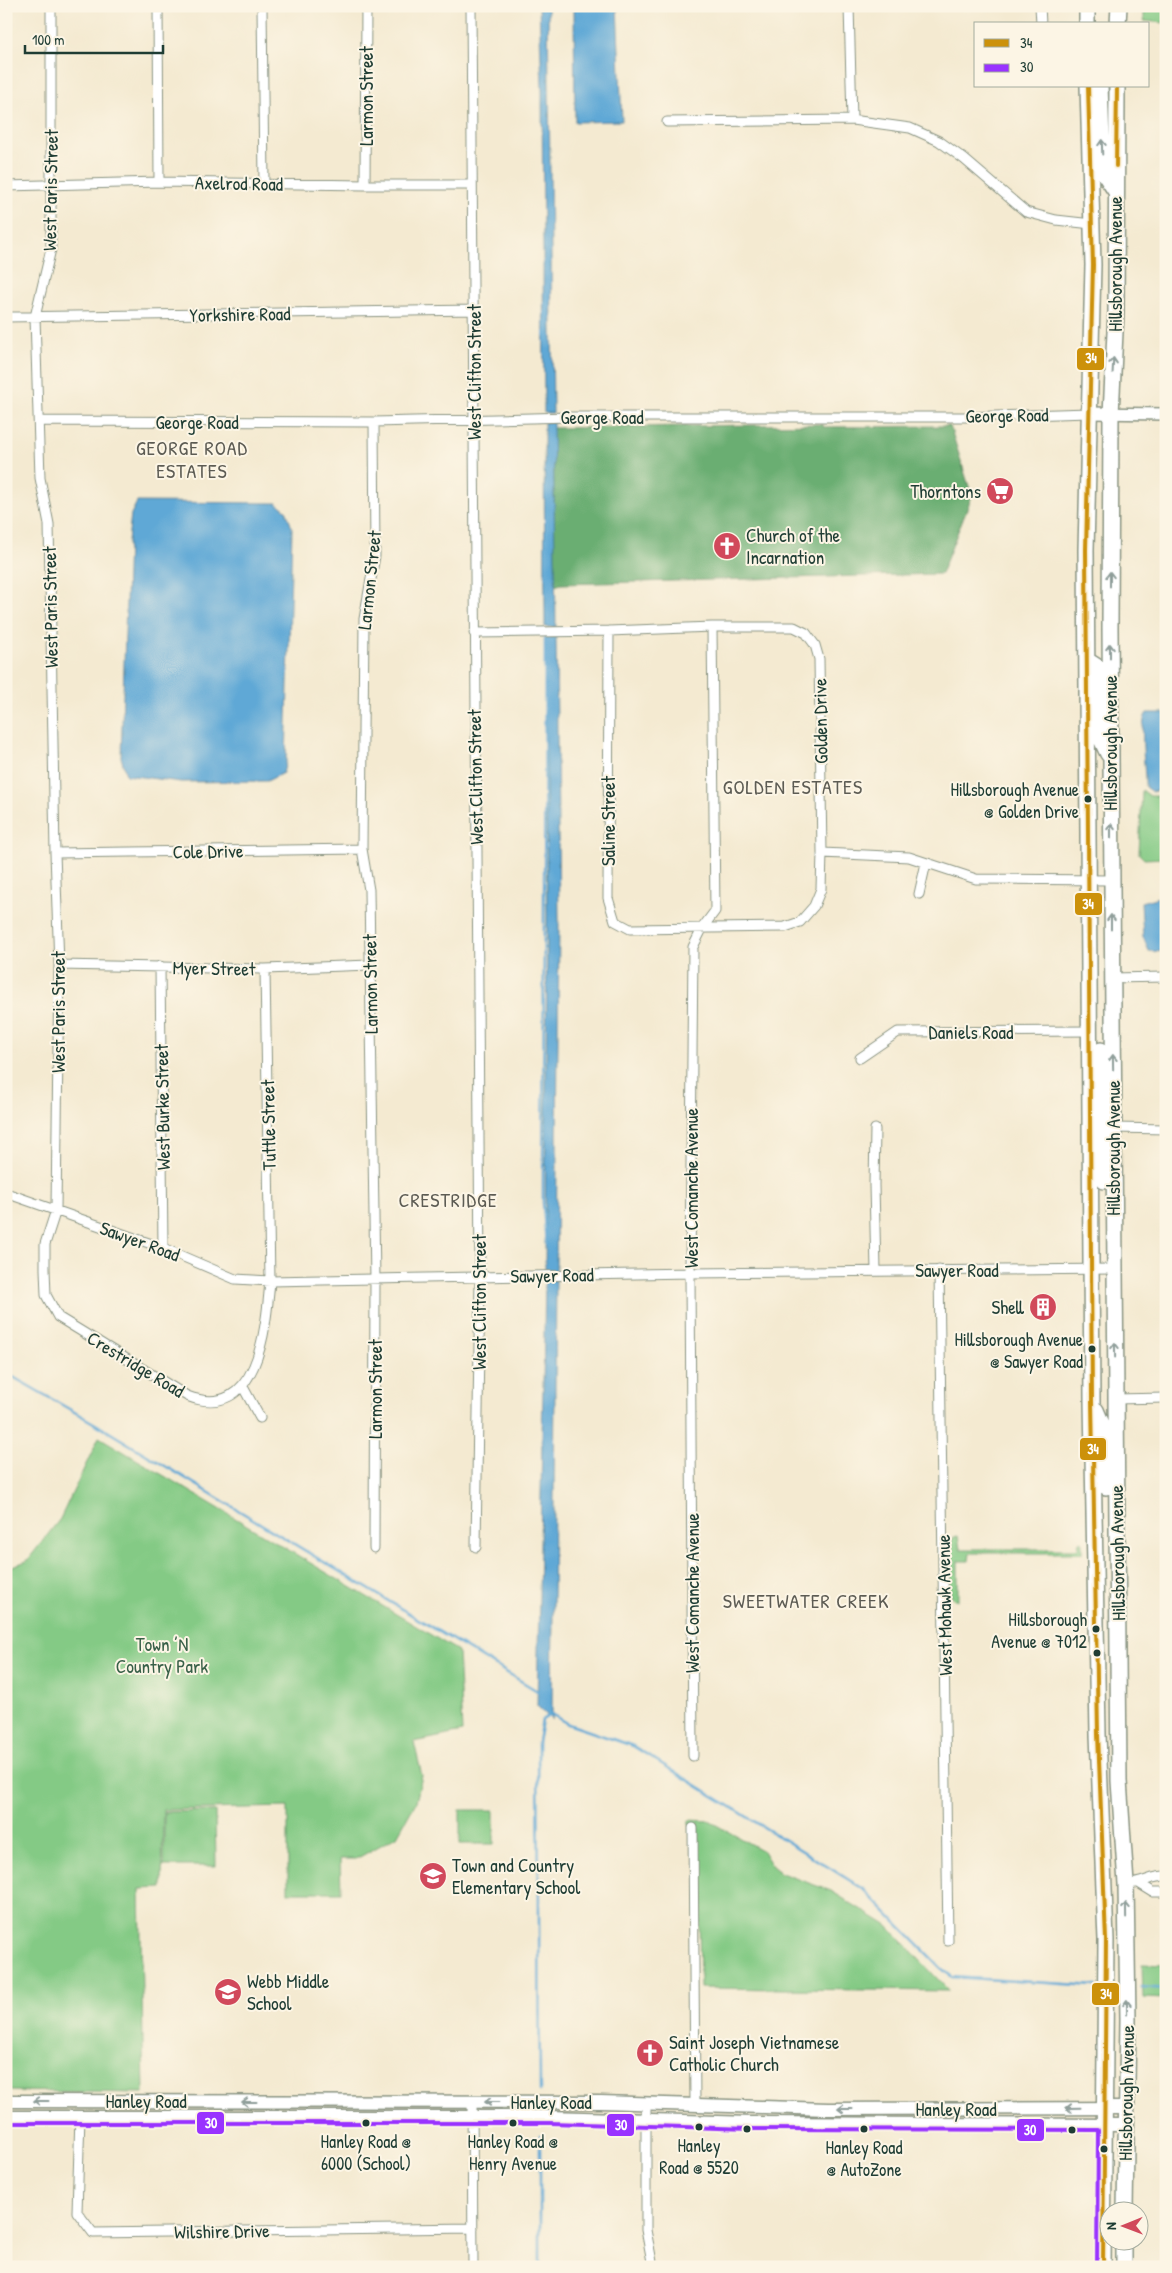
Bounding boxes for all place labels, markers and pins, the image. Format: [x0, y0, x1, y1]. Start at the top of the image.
supermarket icon: Thorntons [985, 476, 1015, 506]
place label: Thorntons [910, 478, 981, 504]
place label: Church of the Incarnation [746, 522, 840, 570]
church icon: Church of the Incarnation [712, 531, 742, 561]
place label: Hillsborough Avenue @ Golden Drive [950, 777, 1079, 824]
marker: Hillsborough Avenue @ Golden Drive [1083, 794, 1093, 804]
building icon: Shell [1028, 1292, 1058, 1322]
place label: Shell [992, 1294, 1025, 1320]
place label: Hillsborough Avenue @ Sawyer Road [954, 1327, 1083, 1374]
marker: Hillsborough Avenue @ Sawyer Road [1087, 1344, 1097, 1354]
place label: Hillsborough Avenue @ 7012 [991, 1607, 1088, 1654]
marker: Hillsborough Avenue @ 7012 [1091, 1624, 1101, 1634]
unlabelled marker [1092, 1648, 1102, 1658]
place label: Town and Country Elementary School [452, 1852, 581, 1900]
school or university icon: Town and Country Elementary School [418, 1861, 448, 1891]
place label: Webb Middle School [247, 1968, 330, 2016]
school or university icon: Webb Middle School [213, 1977, 243, 2007]
place label: Saint Joseph Vietnamese Catholic Church [669, 2029, 840, 2077]
church icon: Saint Joseph Vietnamese Catholic Church [635, 2038, 665, 2068]
marker: Hanley Road @ 6000 (School) [361, 2118, 371, 2128]
marker: Hanley Road @ Henry Avenue [508, 2118, 518, 2128]
marker: Hanley Road @ 5520 [694, 2122, 704, 2132]
unlabelled marker [742, 2124, 752, 2134]
marker: Hanley Road @ AutoZone [859, 2124, 869, 2134]
unlabelled marker [1067, 2125, 1077, 2135]
place label: Hanley Road @ 6000 (School) [321, 2129, 411, 2176]
place label: Hanley Road @ Henry Avenue [468, 2129, 558, 2176]
place label: Hanley Road @ 5520 [659, 2133, 739, 2180]
place label: Hanley Road @ AutoZone [826, 2135, 902, 2182]
unlabelled marker [1099, 2144, 1109, 2154]

